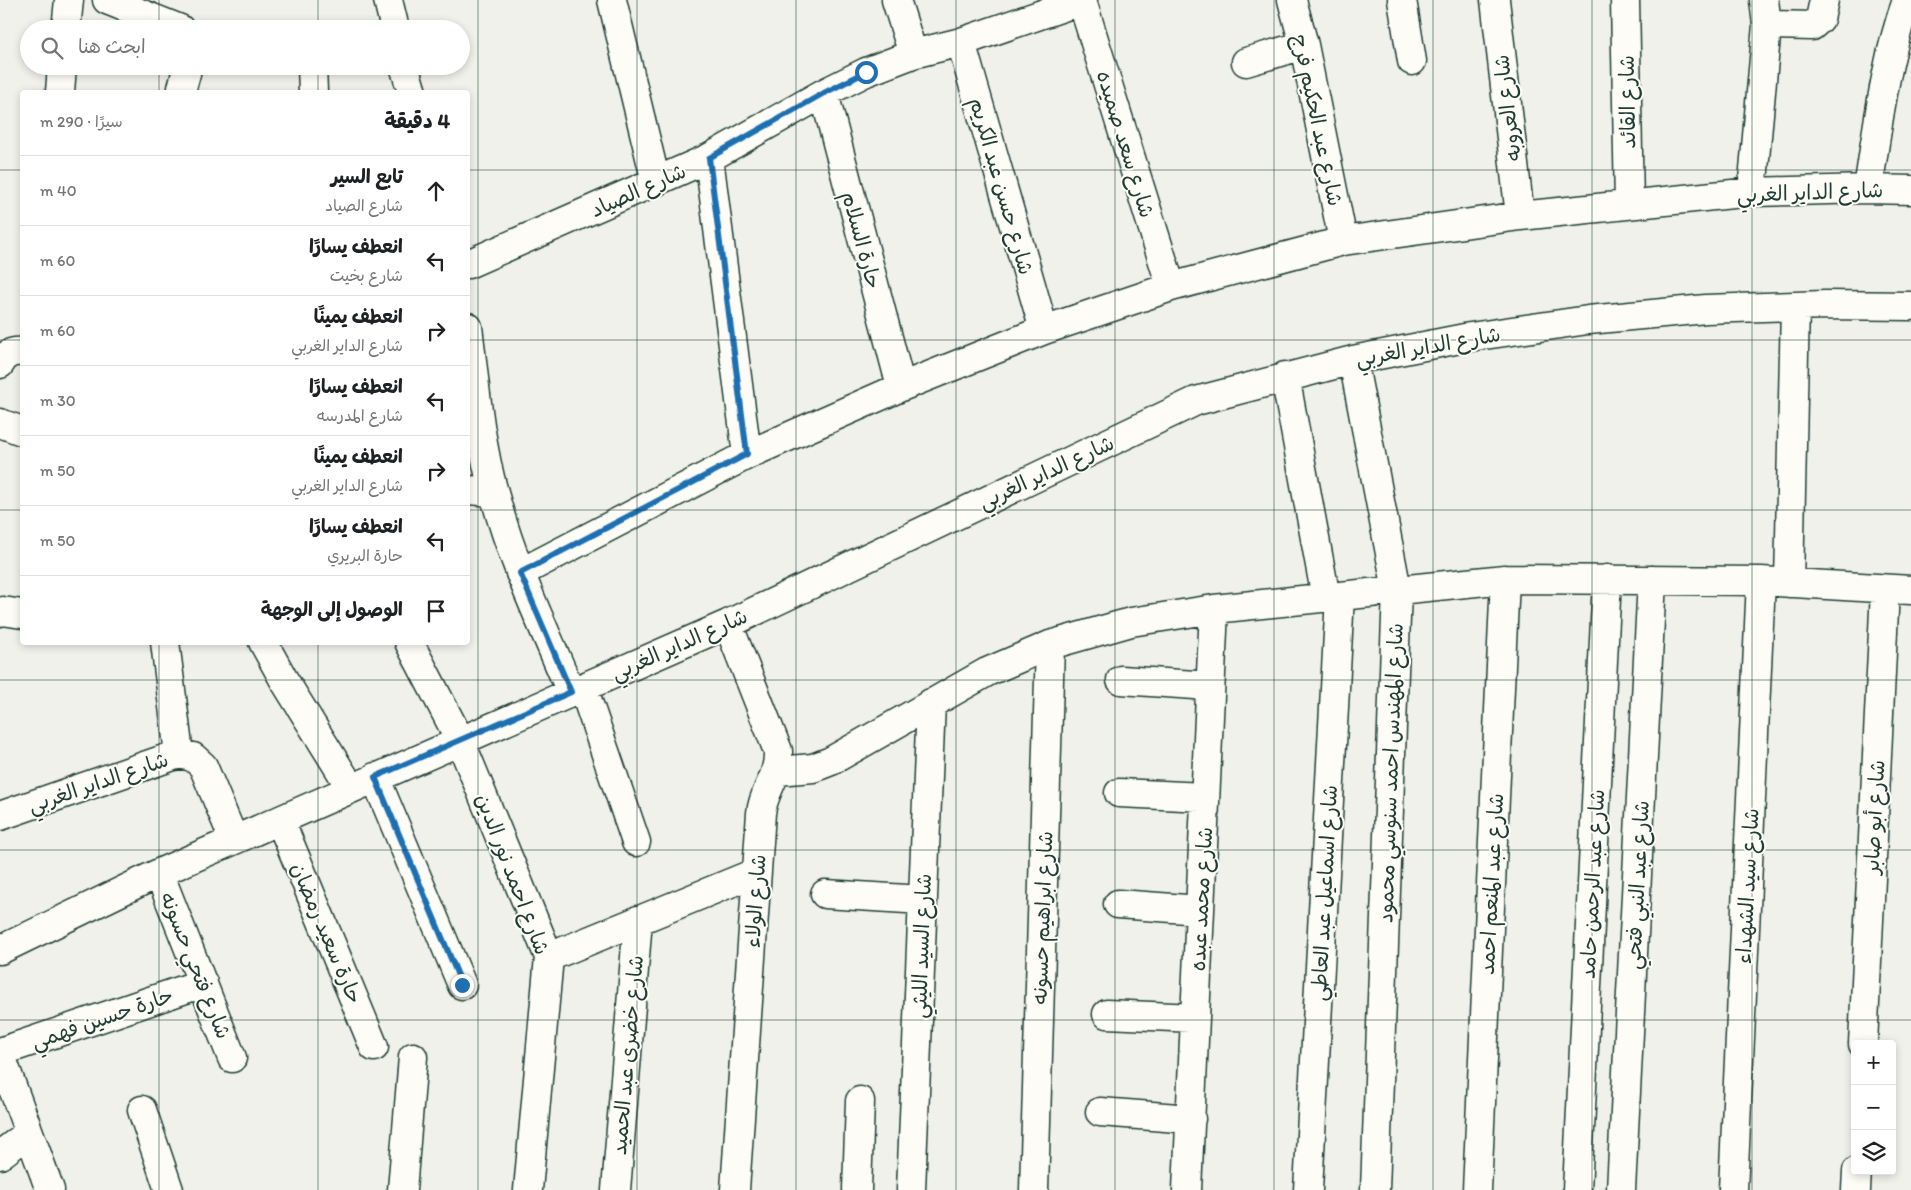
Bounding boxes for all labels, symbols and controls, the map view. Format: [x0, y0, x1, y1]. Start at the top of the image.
search box [20, 20, 470, 75]
street label: شارع عبد الحكيم فرج [1284, 32, 1348, 209]
icon: search [38, 34, 66, 62]
text: ابحث هنا [78, 35, 146, 58]
street label: شارع العروبه [1488, 53, 1529, 163]
street label: شارع القائد [1614, 55, 1643, 149]
route start [855, 61, 878, 84]
street label: شارع سعد صميده [1089, 68, 1160, 221]
street label: شارع حسن عبد الكريم [961, 94, 1039, 279]
text: 4 دقيقة [384, 108, 450, 133]
text: سيرًا · 290 m [40, 112, 123, 131]
street label: شارع الصياد [586, 158, 691, 225]
text: تابع السير [331, 165, 403, 188]
icon: ahead [422, 177, 450, 205]
street label: شارع الداير الغربي [1736, 177, 1884, 214]
text: 40 m [40, 181, 77, 200]
street label: حارة السلام [833, 189, 887, 292]
text: شارع الصياد [325, 196, 403, 215]
text: انعطف يسارًا [309, 235, 403, 258]
icon: left [422, 247, 450, 275]
text: 60 m [40, 251, 75, 270]
text: شارع بخيت [330, 266, 403, 285]
text: انعطف يمينًا [314, 305, 403, 328]
icon: right [422, 317, 450, 345]
text: 60 m [40, 321, 75, 340]
street label: شارع الداير الغربي [1354, 321, 1504, 378]
text: شارع الداير الغربي [291, 336, 403, 355]
text: انعطف يسارًا [309, 375, 403, 398]
icon: left [422, 387, 450, 415]
text: 30 m [40, 391, 76, 410]
text: شارع المدرسه [317, 406, 403, 425]
street label: شارع الداير الغربي [974, 430, 1121, 521]
text: انعطف يمينًا [314, 445, 403, 468]
icon: right [422, 457, 450, 485]
text: 50 m [40, 461, 75, 480]
text: شارع الداير الغربي [291, 476, 403, 495]
text: انعطف يسارًا [309, 515, 403, 538]
icon: left [422, 527, 450, 555]
text: 50 m [40, 531, 75, 550]
text: حارة البريري [327, 546, 403, 565]
icon: arrive [422, 597, 450, 625]
text: الوصول إلى الوجهة [261, 598, 403, 621]
street label: شارع الداير الغربي [607, 603, 754, 692]
street label: شارع المهندس احمد سنوسي محمود [1372, 623, 1415, 924]
street label: شارع الداير الغربي [25, 746, 174, 824]
street label: شارع أبو صابر [1858, 759, 1892, 877]
street label: شارع اسماعيل عبد العاطي [1306, 784, 1349, 1002]
street label: شارع عبد الرحمن حامد [1575, 788, 1612, 980]
street label: شارع احمد نور الدين [468, 790, 555, 959]
street label: شارع عبد المنعم احمد [1474, 792, 1512, 976]
street label: شارع عبد النبي فتحي [1620, 800, 1661, 971]
street label: شارع سيد الشهداء [1730, 807, 1767, 965]
street label: شارع محمد عبده [1185, 826, 1220, 972]
street label: شارع ابراهيم حسونه [1026, 831, 1062, 1006]
street label: شارع الولاء [739, 853, 774, 949]
street label: حارة سعيد رمضان [286, 859, 368, 1007]
street label: شارع السيد الليثي [906, 873, 943, 1019]
street label: شارع فتحي حسونه [149, 888, 237, 1045]
street label: شارع خضرى عبد الحميد [606, 954, 651, 1156]
route end [451, 974, 474, 997]
street label: حارة حسين فهمي [28, 982, 179, 1061]
map controls [1851, 1040, 1896, 1175]
button: + [1851, 1040, 1896, 1085]
button: − [1851, 1085, 1896, 1130]
button: layers [1851, 1130, 1896, 1175]

